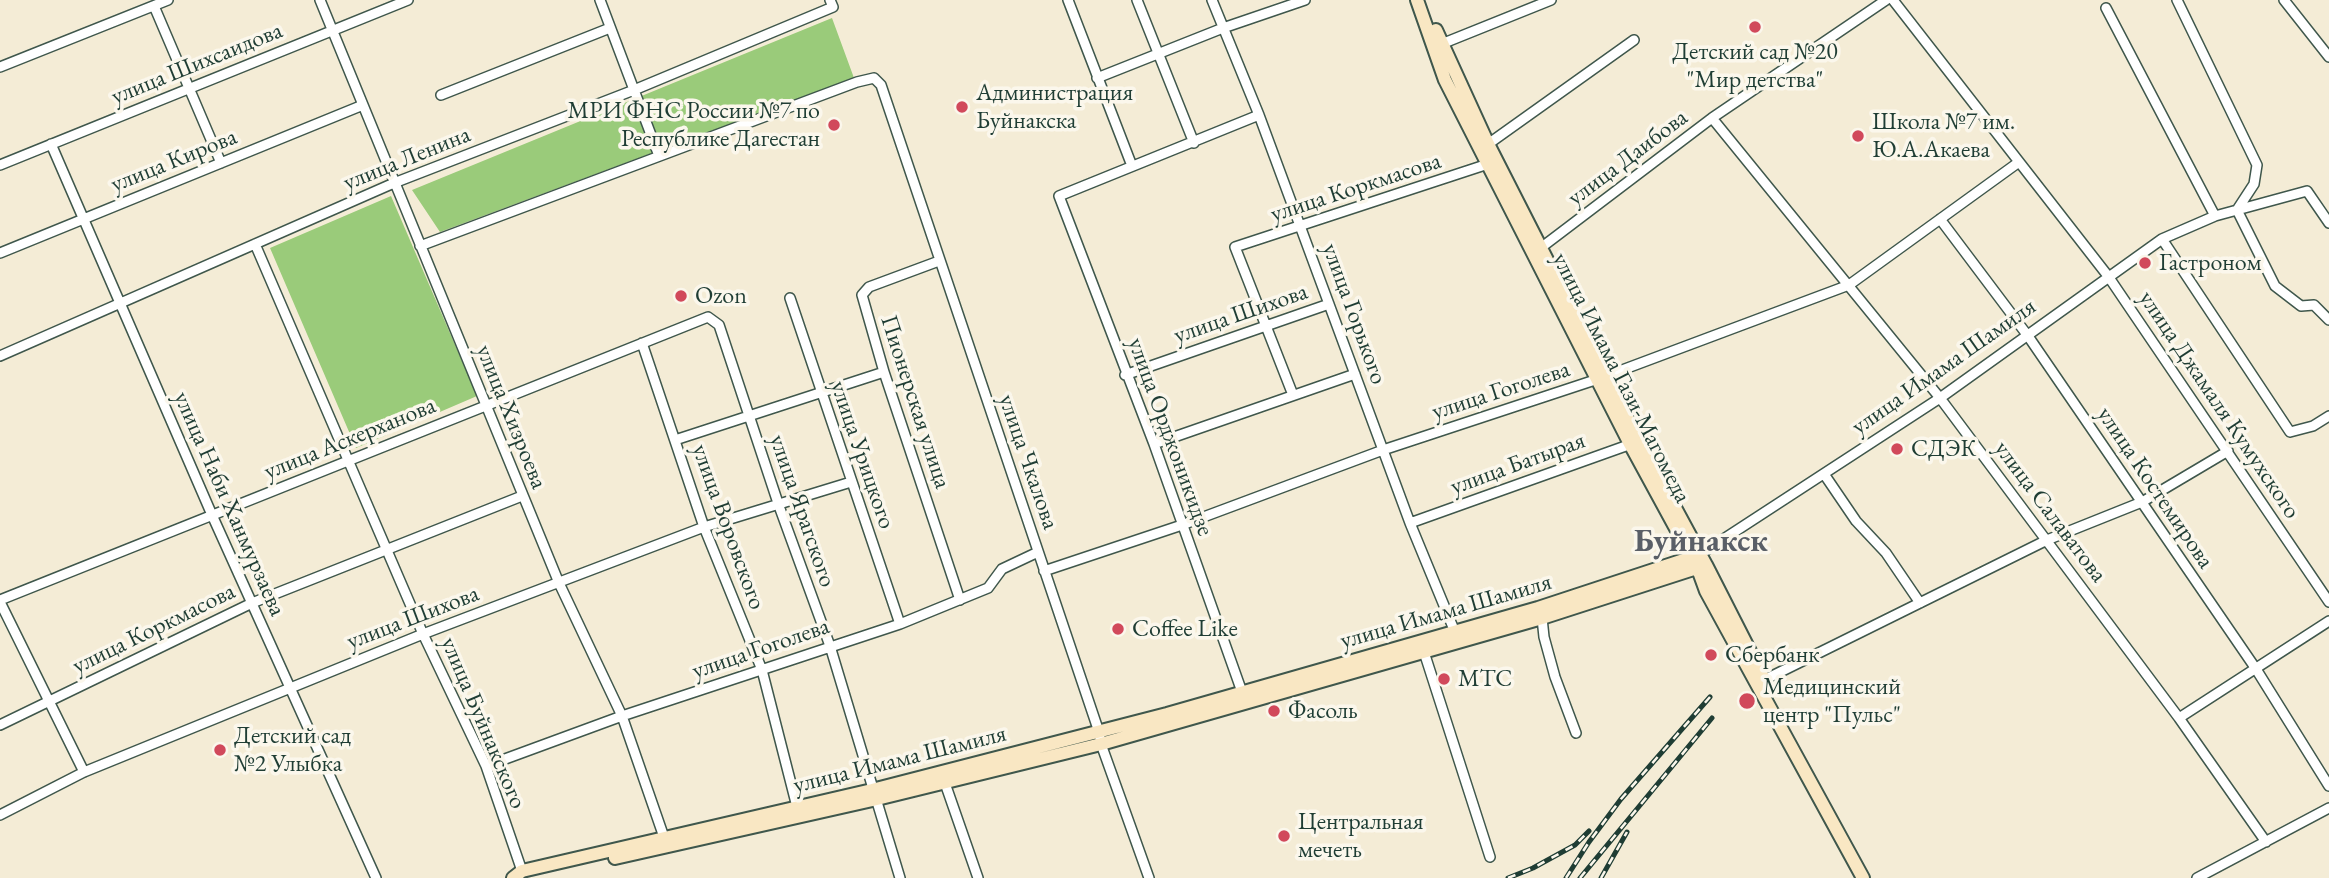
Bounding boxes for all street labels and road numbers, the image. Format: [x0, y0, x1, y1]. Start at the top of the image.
street label: улица Шихсаидова [107, 17, 287, 111]
street label: улица Даибова [1562, 103, 1694, 213]
street label: улица Ленина [339, 120, 475, 198]
street label: улица Кирова [107, 123, 241, 199]
street label: улица Коркмасова [1267, 147, 1445, 229]
street label: улица Горького [1315, 240, 1393, 388]
street label: улица Имама Гази-Магомеда [1545, 248, 1697, 508]
street label: улица Шихова [1170, 278, 1312, 350]
street label: улица Джамаля Кумухского [2132, 286, 2306, 524]
street label: улица Имама Шамиля [1846, 293, 2042, 441]
street label: Пионерская улица [873, 312, 957, 492]
street label: улица Орджоникидзе [1121, 334, 1219, 540]
street label: улица Хизроева [469, 341, 553, 493]
street label: улица Гоголева [1428, 355, 1574, 427]
street label: улица Урицкого [823, 377, 901, 533]
street label: улица Наби Ханмурзаева [166, 387, 292, 621]
street label: улица Аскерханова [260, 391, 440, 487]
street label: улица Чкалова [991, 391, 1065, 533]
street label: улица Костемирова [2090, 402, 2220, 574]
street label: улица Батырая [1447, 426, 1589, 502]
street label: улица Ярагского [762, 431, 842, 591]
street label: улица Салаватова [1987, 436, 2113, 588]
street label: улица Воровского [685, 440, 771, 614]
street label: улица Имама Шамиля [1337, 568, 1555, 656]
street label: улица Коркмасова [68, 577, 240, 681]
street label: улица Шихова [343, 580, 483, 656]
street label: улица Гоголева [689, 612, 833, 686]
street label: улица Буйнакского [434, 633, 532, 813]
street label: улица Имама Шамиля [791, 720, 1009, 800]

